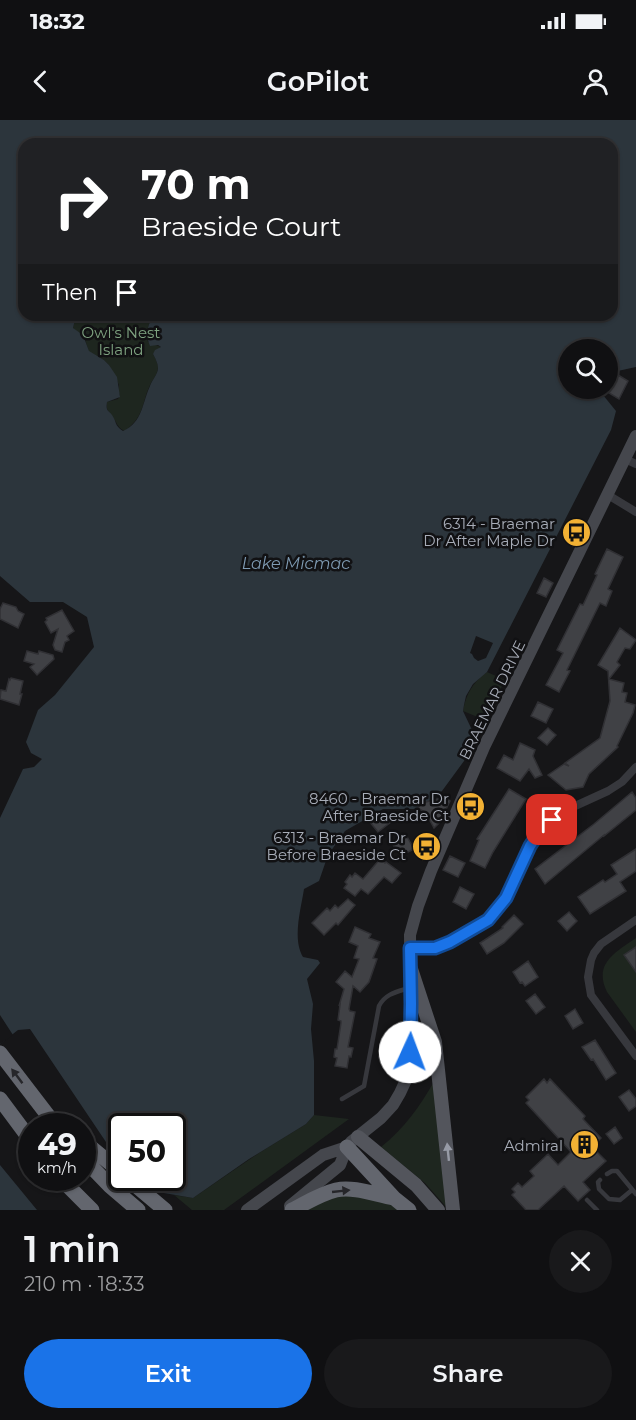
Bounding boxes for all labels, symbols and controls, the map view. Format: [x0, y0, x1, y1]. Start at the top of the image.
text: 18:32 [30, 8, 85, 35]
icon: back [24, 65, 57, 98]
text: GoPilot [267, 65, 369, 98]
icon: person [579, 65, 612, 98]
text: 70 m [141, 158, 251, 210]
icon: right [42, 162, 120, 240]
text: Braeside Court [141, 210, 341, 243]
icon: arrive [110, 276, 143, 309]
text: Then [42, 279, 98, 306]
park label: Owl's Nest Island [82, 323, 160, 359]
map controls [558, 339, 618, 399]
button: search [558, 339, 618, 399]
place label: 6314 - Braemar Dr After Maple Dr [423, 514, 555, 550]
bus stop icon: 6314 - Braemar Dr After Maple Dr [560, 516, 592, 548]
water label: Lake Micmac [242, 554, 350, 573]
street label: BRAEMAR DRIVE [455, 637, 529, 763]
place label: 8460 - Braemar Dr After Braeside Ct [309, 789, 449, 825]
bus stop icon: 8460 - Braemar Dr After Braeside Ct [454, 791, 486, 823]
pin [526, 794, 577, 845]
icon: arrive [535, 803, 568, 836]
place label: 6313 - Braemar Dr Before Braeside Ct [267, 828, 406, 864]
bus stop icon: 6313 - Braemar Dr Before Braeside Ct [411, 830, 443, 862]
position arrow [378, 1020, 442, 1084]
one-way arrow [11, 1068, 24, 1084]
speed limit sign: 50 [108, 1113, 186, 1191]
text: 49 [37, 1126, 77, 1163]
building icon: Admiral [568, 1129, 600, 1161]
place label: Admiral [504, 1136, 563, 1155]
one-way arrow [443, 1142, 453, 1161]
text: km/h [37, 1158, 77, 1177]
one-way arrow [332, 1186, 351, 1196]
text: 1 min [24, 1227, 121, 1271]
button: close [549, 1230, 612, 1293]
text: 210 m · 18:33 [24, 1272, 144, 1296]
button: Exit [24, 1339, 312, 1408]
button: Share [324, 1339, 612, 1408]

